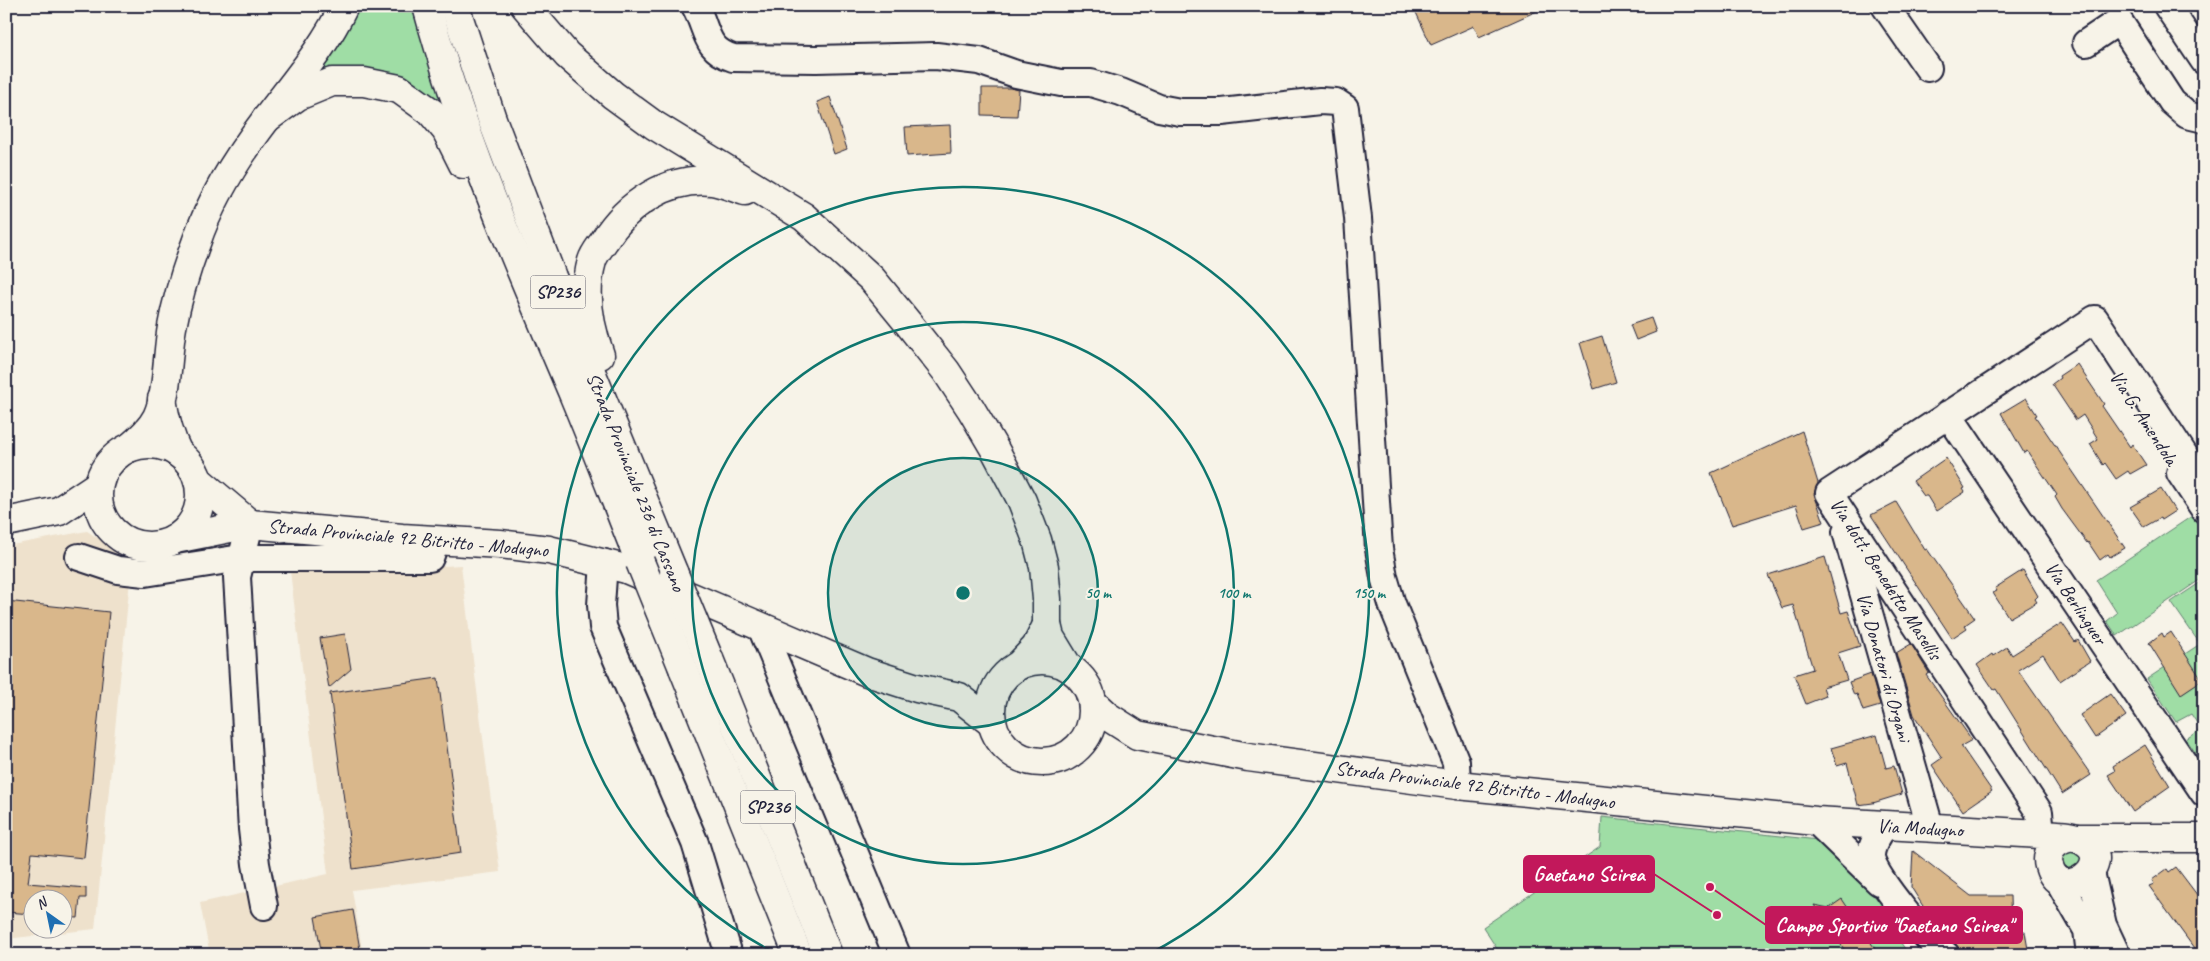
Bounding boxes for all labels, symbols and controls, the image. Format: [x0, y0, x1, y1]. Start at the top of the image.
road number: SP236 [530, 276, 586, 308]
street label: Via G. Amendola [2104, 366, 2185, 472]
street label: Strada Provinciale 236 di Cassano [581, 369, 692, 596]
street label: Via dott. Benedetto Masellis [1824, 493, 1949, 667]
street label: Strada Provinciale 92 Bitritto - Modugno [267, 513, 550, 563]
street label: Via Berlinguer [2039, 557, 2114, 651]
centre of rings [954, 584, 972, 602]
text: 50 m [1085, 584, 1112, 603]
text: 100 m [1218, 584, 1252, 603]
text: 150 m [1353, 584, 1387, 603]
street label: Via Donatori di Organi [1851, 590, 1918, 746]
street label: Strada Provinciale 92 Bitritto - Modugno [1334, 755, 1617, 815]
road number: SP236 [740, 790, 796, 824]
street label: Via Modugno [1876, 813, 1966, 843]
callout: Gaetano Scirea [1524, 856, 1654, 892]
text: Gaetano Scirea [1533, 861, 1646, 887]
north arrow [22, 888, 72, 938]
text: N [33, 893, 51, 913]
callout: Campo Sportivo "Gaetano Scirea" [1766, 907, 2022, 943]
text: Campo Sportivo "Gaetano Scirea" [1775, 912, 2018, 938]

